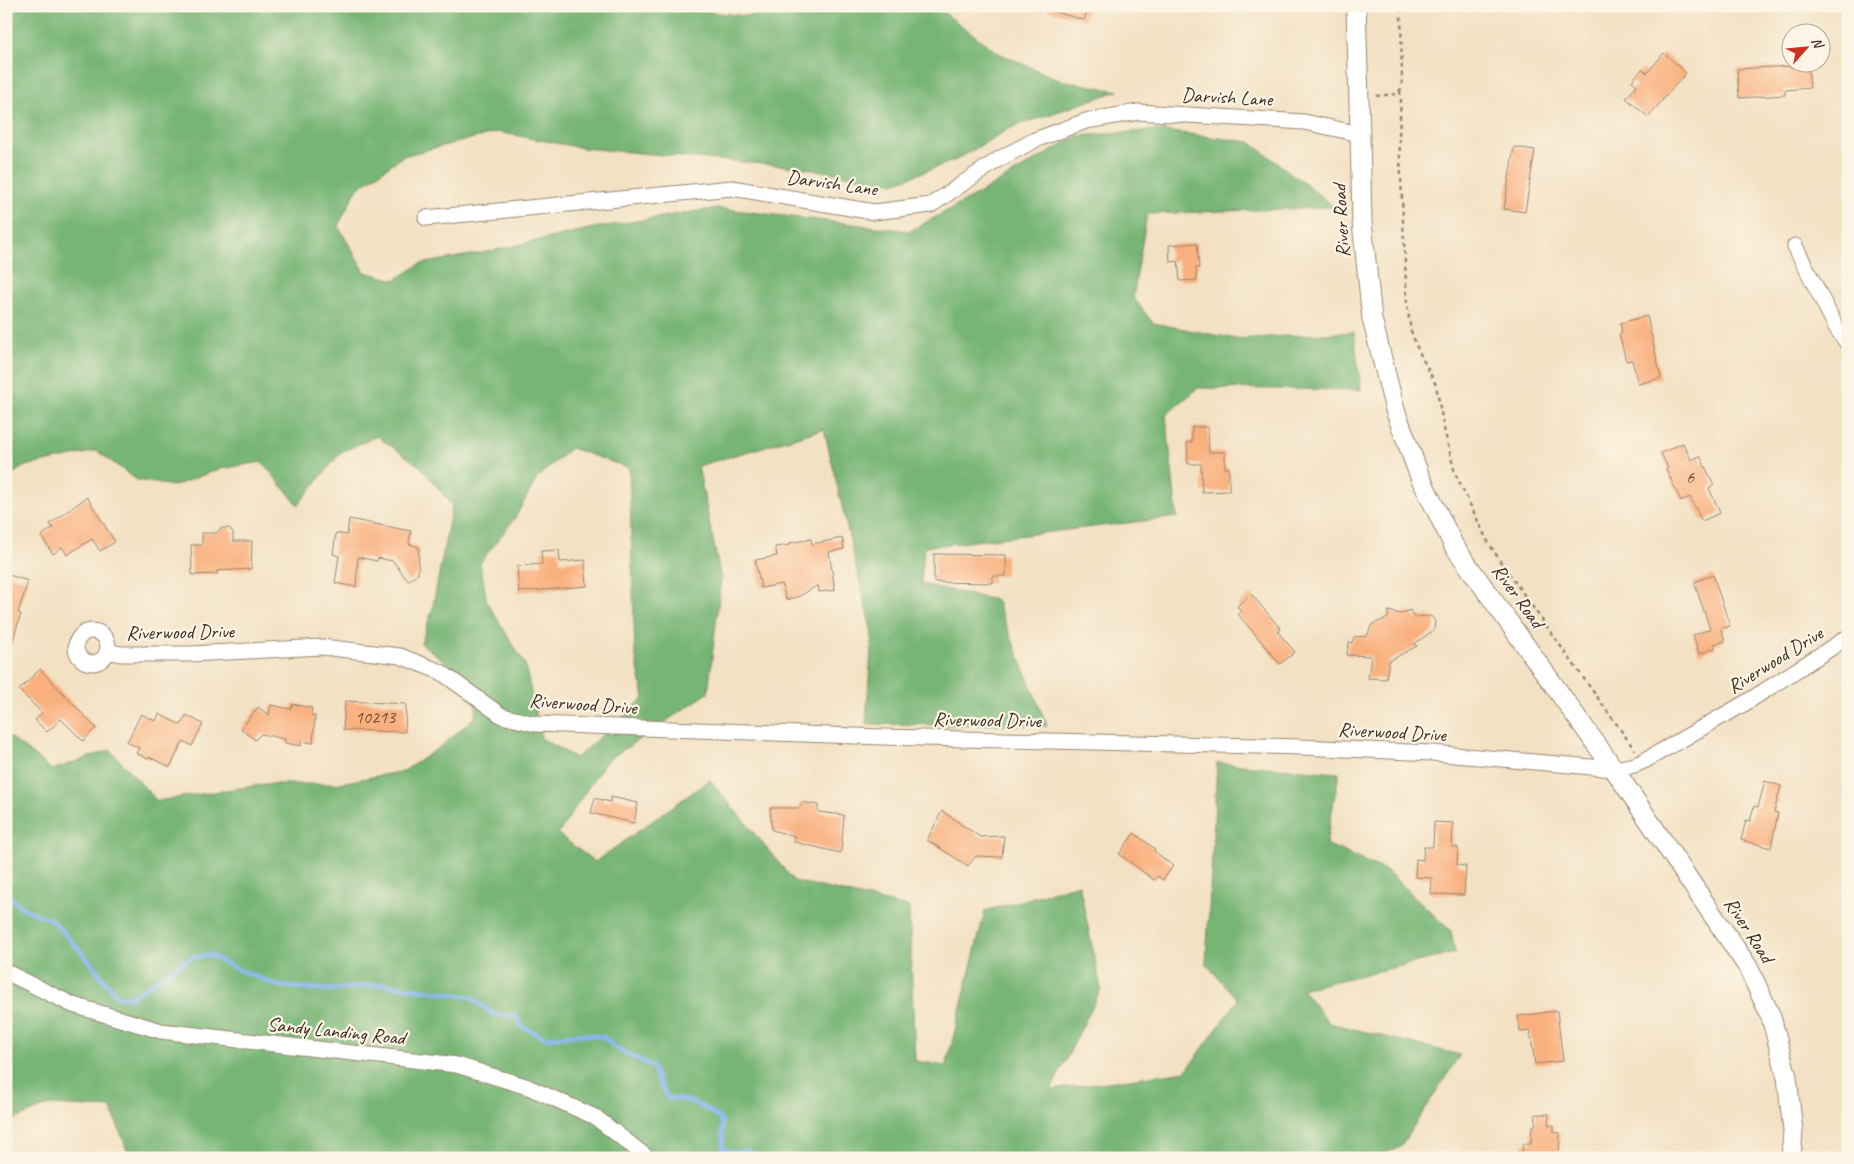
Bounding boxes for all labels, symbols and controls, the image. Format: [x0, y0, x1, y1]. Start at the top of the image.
north arrow [1782, 22, 1832, 72]
text: N [1808, 35, 1828, 52]
street label: Darvish Lane [1181, 82, 1275, 112]
street label: Darvish Lane [785, 164, 880, 202]
street label: River Road [1326, 181, 1355, 258]
house number: 6 [1686, 466, 1695, 488]
street label: River Road [1486, 559, 1552, 636]
street label: Riverwood Drive [126, 619, 236, 645]
street label: Riverwood Drive [1723, 620, 1829, 699]
street label: Riverwood Drive [528, 688, 639, 720]
house number: 10213 [355, 706, 397, 728]
street label: Riverwood Drive [933, 707, 1043, 733]
street label: Riverwood Drive [1338, 717, 1448, 747]
street label: River Road [1719, 892, 1781, 970]
street label: Sandy Landing Road [266, 1011, 409, 1051]

